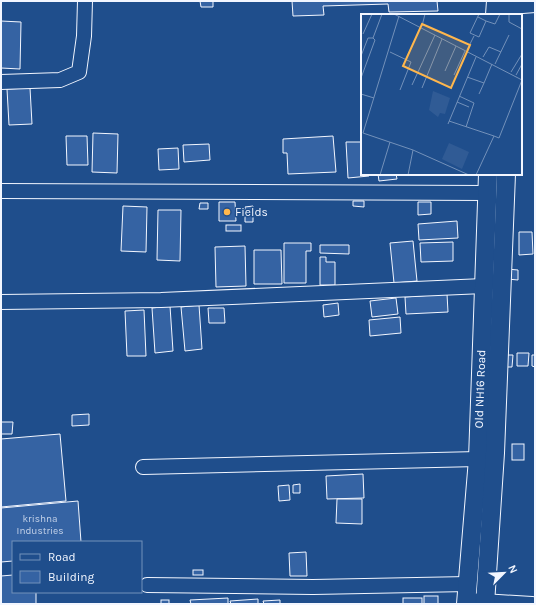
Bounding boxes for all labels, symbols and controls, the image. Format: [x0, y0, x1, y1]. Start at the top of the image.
inset map [361, 14, 522, 175]
place label: Fields [235, 205, 268, 219]
marker: Fields [222, 207, 232, 217]
street label: Old NH16 Road [472, 349, 488, 429]
house number: krishna Industries [17, 513, 63, 537]
legend [12, 541, 142, 593]
text: Road [48, 550, 76, 564]
north arrow [484, 553, 524, 593]
text: N [505, 563, 520, 575]
text: Building [48, 570, 95, 584]

